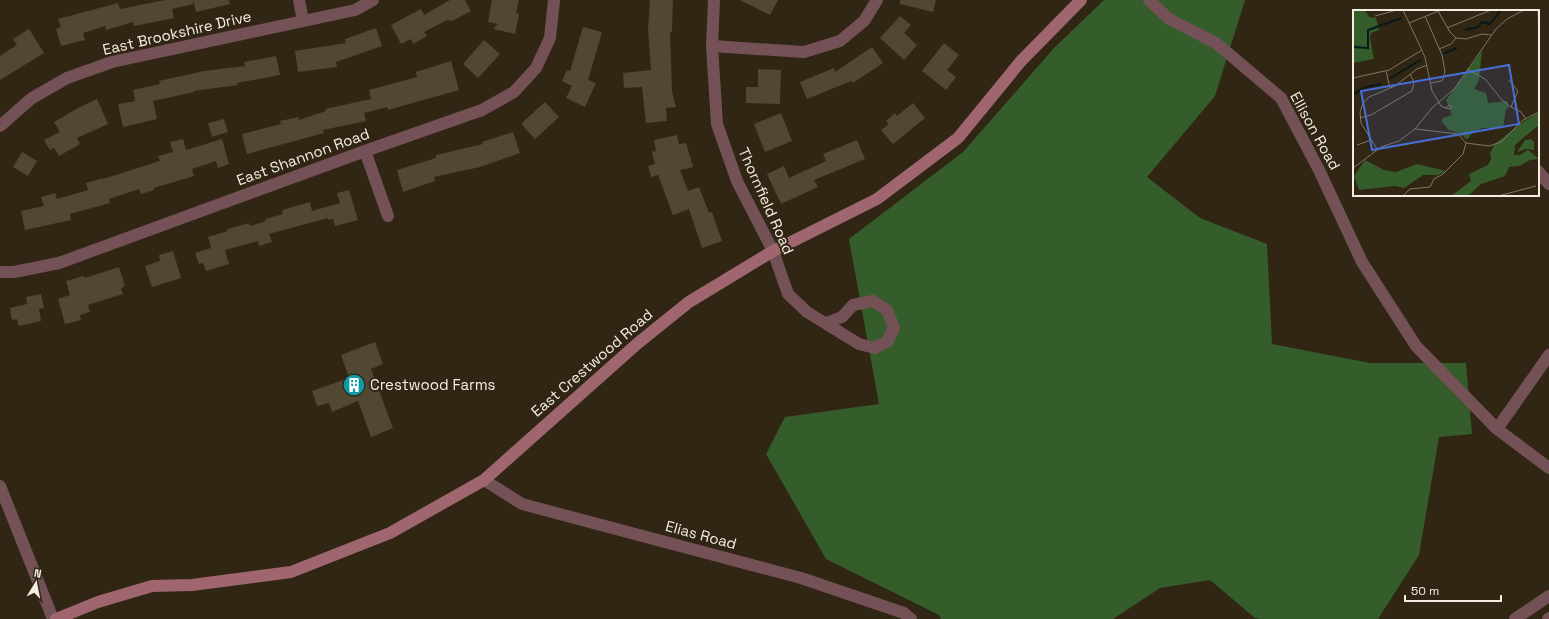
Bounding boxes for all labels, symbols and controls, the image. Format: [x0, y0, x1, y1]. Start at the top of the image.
street label: East Brookshire Drive [101, 6, 253, 59]
inset map [1353, 10, 1539, 196]
street label: Ellison Road [1286, 88, 1345, 173]
street label: East Shannon Road [234, 124, 372, 189]
street label: Thornfield Road [734, 145, 798, 257]
street label: East Crestwood Road [527, 305, 656, 421]
building icon: Crestwood Farms [341, 372, 367, 398]
place label: Crestwood Farms [370, 375, 496, 394]
street label: Elias Road [663, 516, 739, 553]
north arrow [16, 563, 56, 603]
text: N [33, 566, 43, 581]
scale bar [1405, 577, 1501, 603]
text: 50 m [1411, 583, 1439, 599]

